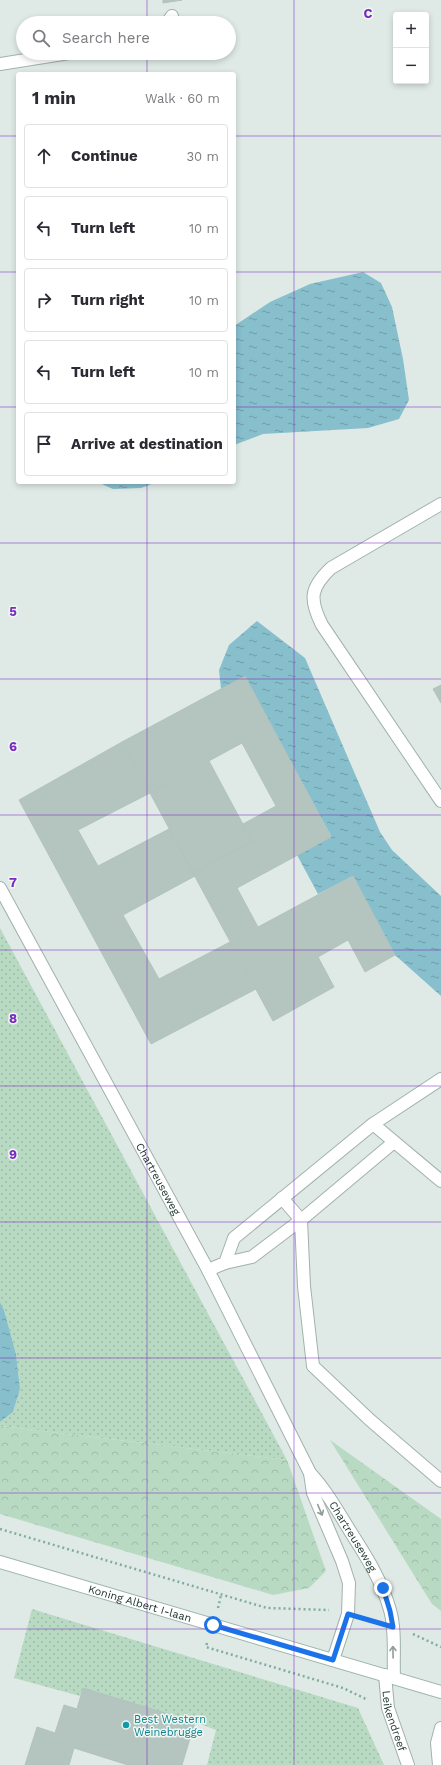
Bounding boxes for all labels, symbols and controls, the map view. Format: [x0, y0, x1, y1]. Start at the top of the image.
text: C [364, 6, 373, 21]
map controls [393, 12, 429, 84]
button: + [393, 12, 429, 48]
search box [16, 16, 236, 60]
icon: search [30, 27, 52, 49]
text: Search here [62, 29, 150, 47]
button: − [393, 48, 429, 84]
text: 1 min [32, 88, 76, 108]
text: Walk · 60 m [145, 91, 220, 106]
icon: ahead [33, 145, 55, 167]
text: Continue [71, 147, 138, 165]
text: 30 m [187, 149, 219, 164]
icon: left [33, 217, 55, 239]
text: Turn left [71, 219, 135, 237]
text: 10 m [189, 221, 219, 236]
icon: right [33, 289, 55, 311]
text: Turn right [71, 291, 144, 309]
text: 10 m [189, 293, 219, 308]
icon: left [33, 361, 55, 383]
text: Turn left [71, 363, 135, 381]
text: 10 m [189, 365, 219, 380]
icon: arrive [33, 433, 55, 455]
text: Arrive at destination [71, 435, 223, 453]
text: 5 [9, 604, 17, 619]
text: 6 [9, 739, 17, 754]
text: 7 [9, 875, 17, 890]
text: 8 [9, 1011, 17, 1026]
street label: Chartreuseweg [133, 1141, 183, 1217]
text: 9 [9, 1147, 17, 1162]
street label: Chartreuseweg [326, 1499, 379, 1574]
one-way arrow [317, 1503, 325, 1515]
route end [374, 1579, 392, 1597]
street label: Koning Albert I-laan [87, 1582, 193, 1625]
route start [204, 1616, 222, 1634]
one-way arrow [389, 1646, 397, 1659]
street label: Leikendreef [379, 1690, 409, 1754]
place label: Best Western Weinebrugge [134, 1713, 206, 1739]
marker: Best Western Weinebrugge [121, 1720, 131, 1730]

